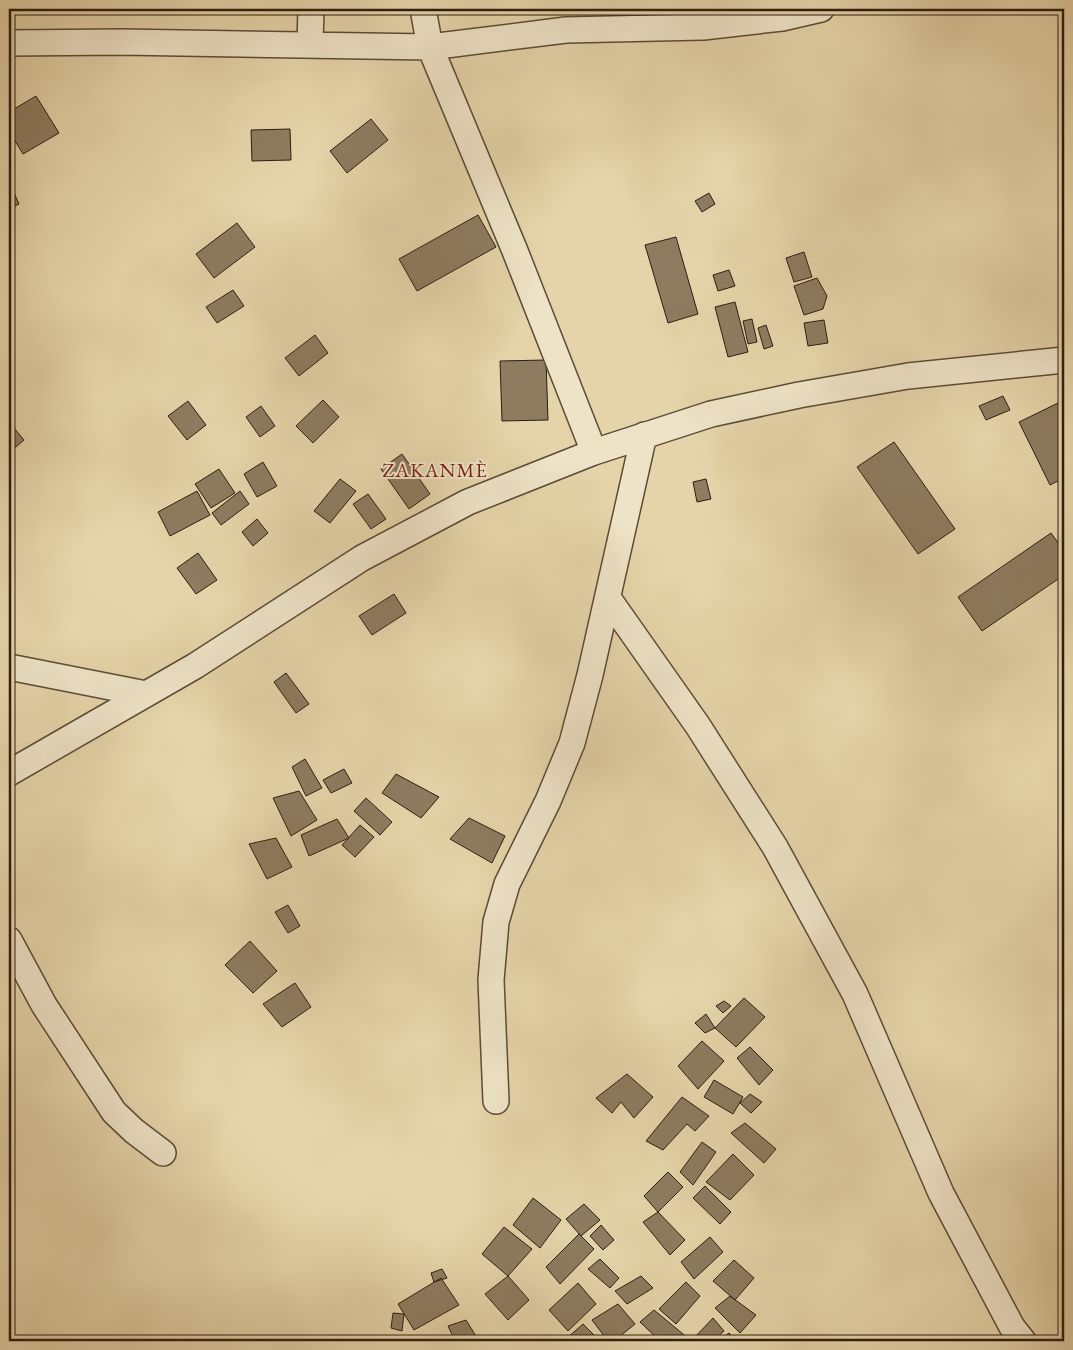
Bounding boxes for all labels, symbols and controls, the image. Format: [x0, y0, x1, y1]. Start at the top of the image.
district label: ZAKANMÈ [382, 457, 488, 483]

